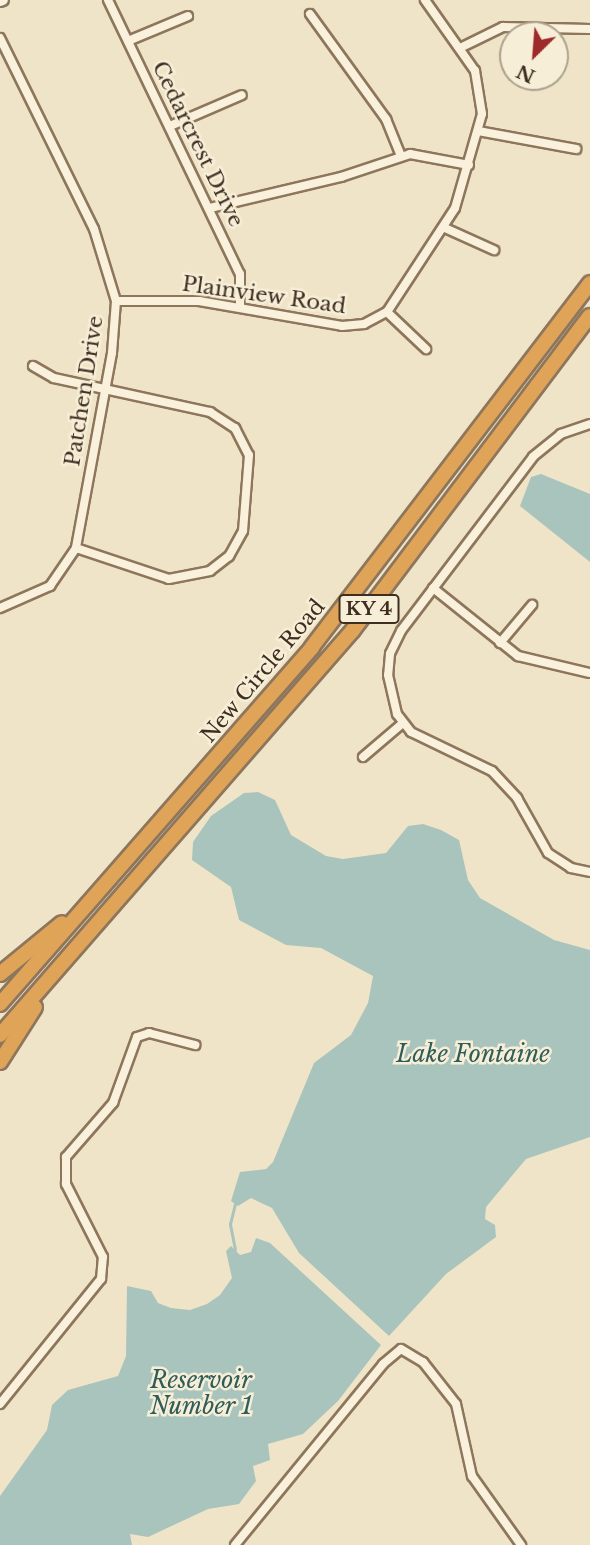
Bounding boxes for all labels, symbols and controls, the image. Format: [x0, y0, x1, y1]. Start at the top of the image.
north arrow [499, 21, 569, 91]
street label: Cedarcrest Drive [147, 57, 249, 231]
text: N [513, 59, 539, 88]
street label: Plainview Road [180, 271, 348, 319]
street label: Patchen Drive [60, 314, 108, 468]
street label: New Circle Road [196, 594, 330, 748]
road number: KY 4 [338, 594, 400, 624]
water label: Lake Fontaine [396, 1040, 550, 1068]
water label: Reservoir Number 1 [150, 1366, 252, 1420]

